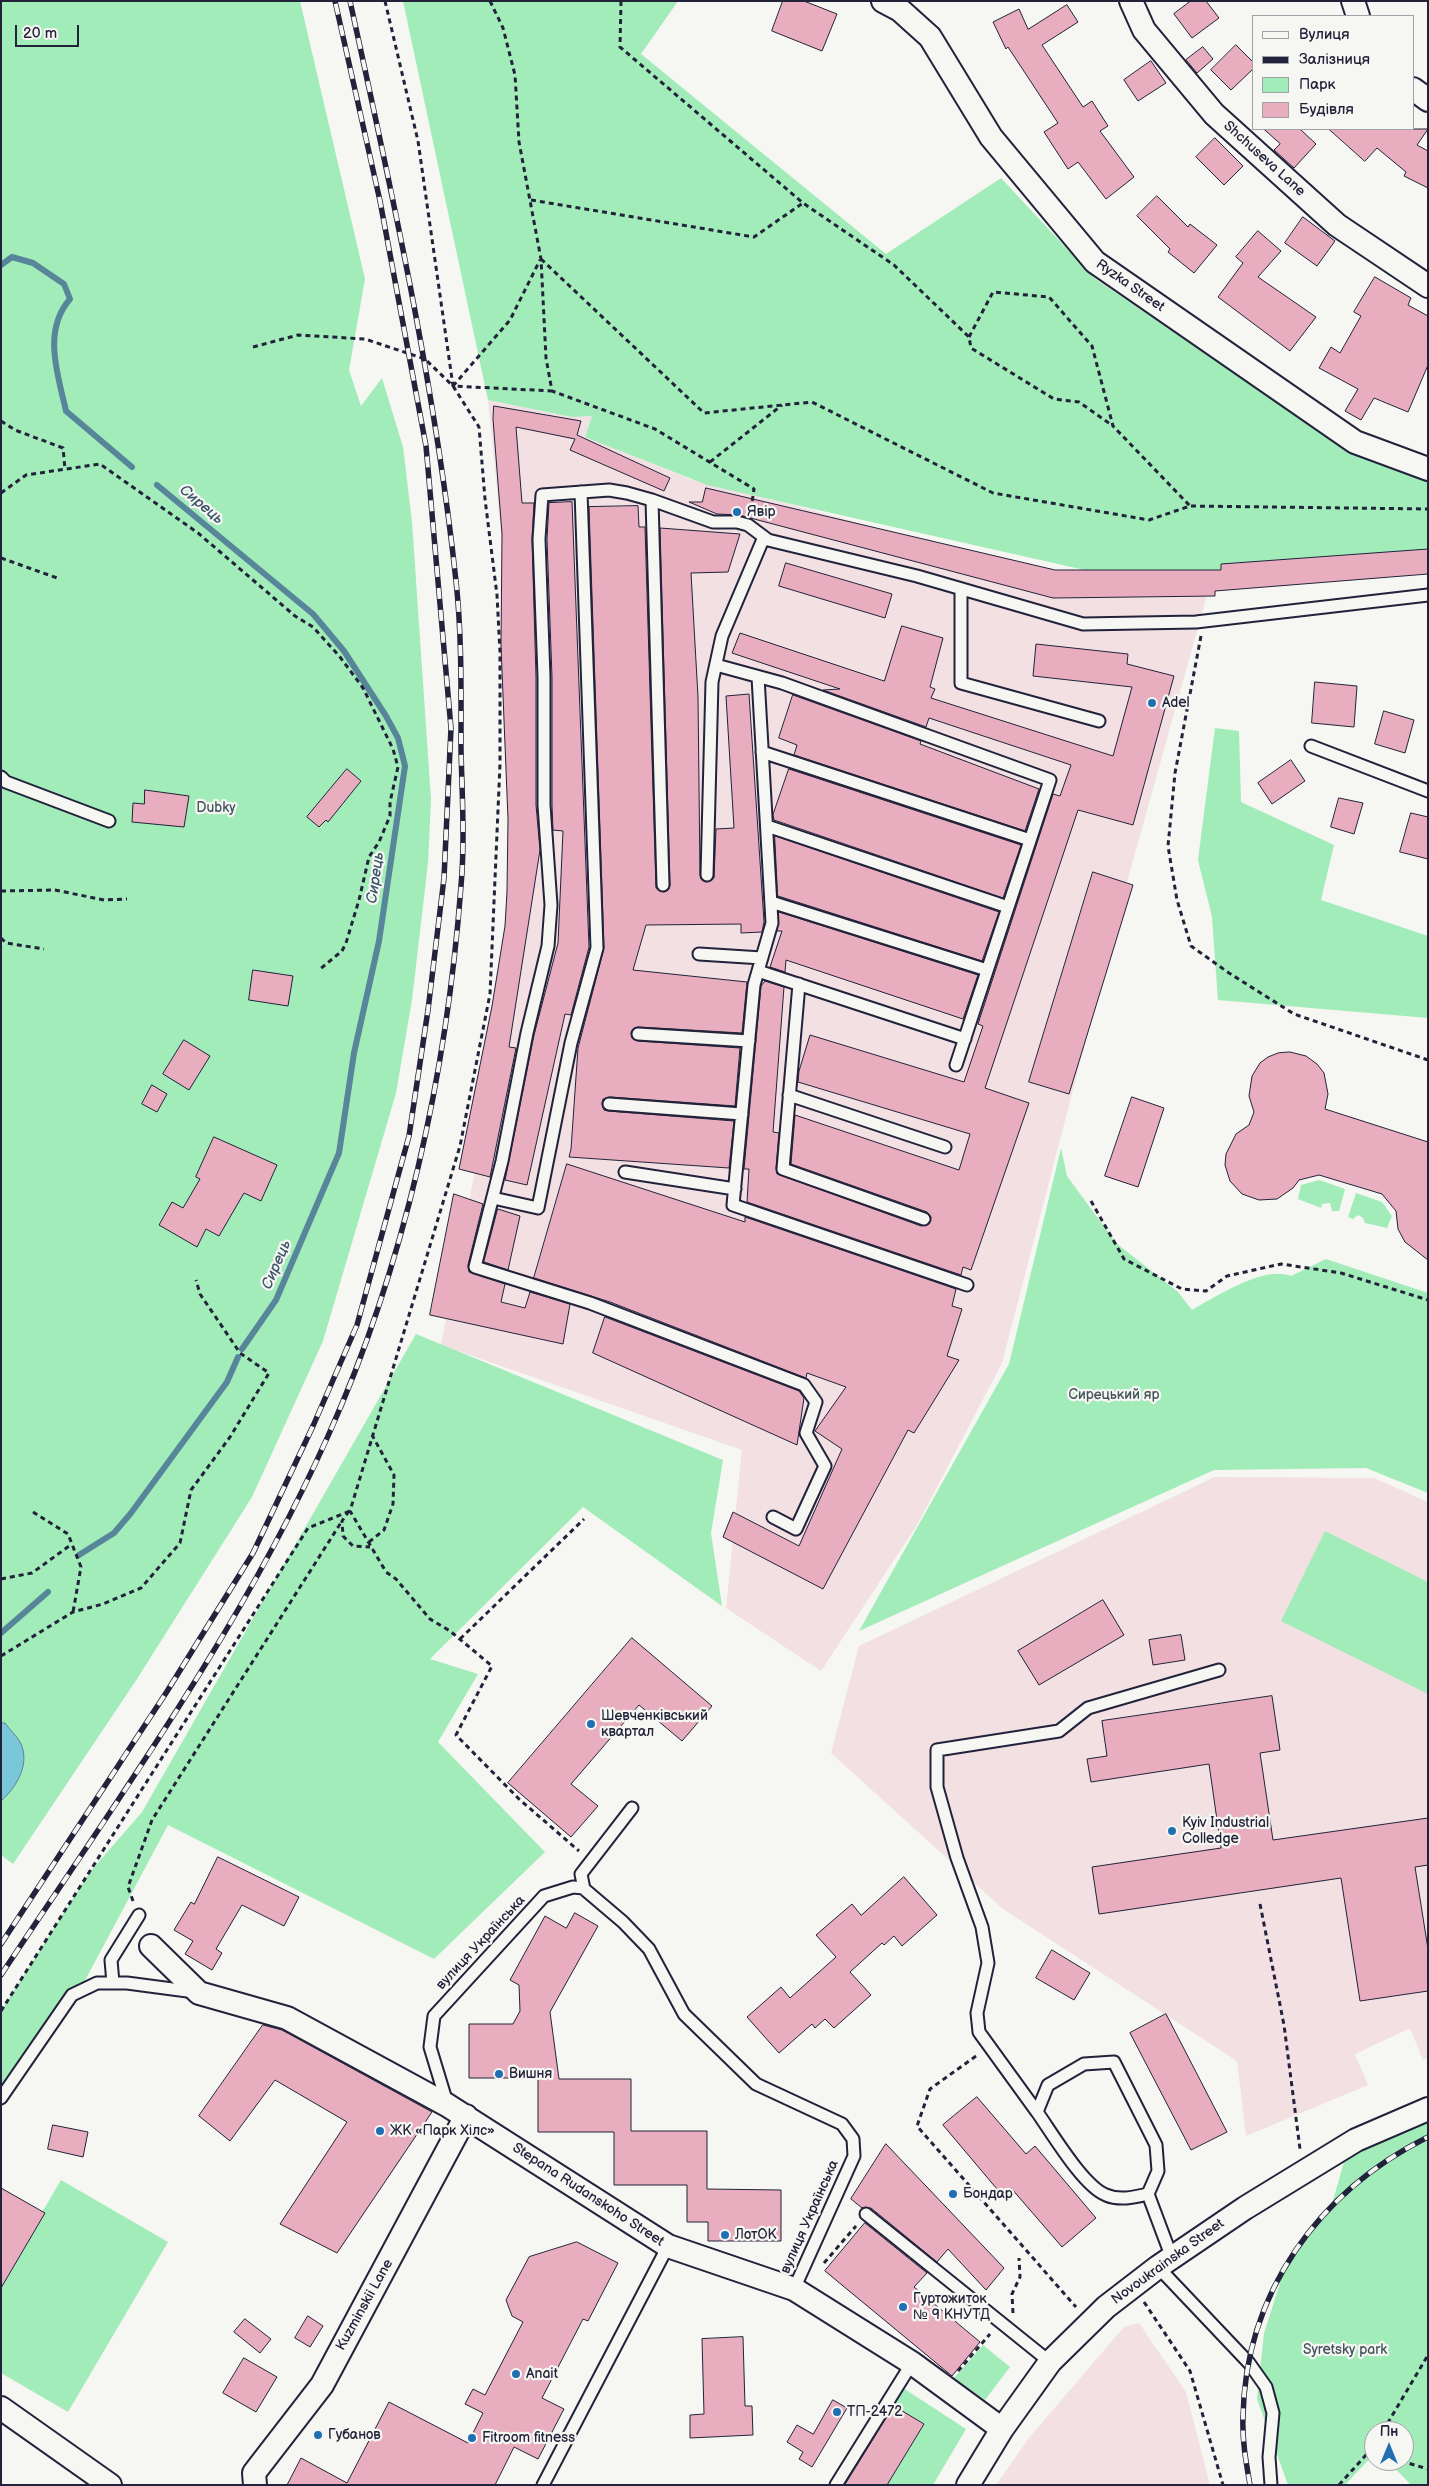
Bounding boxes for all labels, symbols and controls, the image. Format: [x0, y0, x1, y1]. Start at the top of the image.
scale bar [18, 15, 81, 47]
legend [1252, 15, 1414, 130]
text: 20 m [23, 24, 57, 43]
text: Вулиця [1299, 25, 1350, 44]
text: Залізниця [1299, 50, 1370, 69]
text: Парк [1299, 75, 1336, 94]
text: Будівля [1299, 100, 1354, 119]
street label: Shchuseva Lane [1220, 118, 1308, 200]
street label: Ryzka Street [1092, 256, 1168, 316]
water label: Сирець [175, 482, 227, 528]
place label: Явір [747, 504, 775, 520]
marker: Явір [731, 506, 743, 518]
place label: Adel [1162, 695, 1190, 711]
marker: Adel [1146, 697, 1158, 709]
park label: Dubky [196, 800, 236, 816]
water label: Сирець [363, 851, 389, 905]
water label: Сирець [259, 1238, 295, 1292]
park label: Сирецький яр [1069, 1387, 1159, 1403]
place label: Шевченківський квартал [601, 1708, 708, 1740]
marker: Шевченківський квартал [585, 1718, 597, 1730]
place label: Kyiv Industrial Colledge [1182, 1815, 1269, 1848]
marker: Kyiv Industrial Colledge [1166, 1825, 1178, 1837]
street label: вулиця Українська [433, 1892, 529, 1994]
place label: Вишня [509, 2066, 552, 2082]
marker: Вишня [493, 2068, 505, 2080]
place label: ЖК «Парк Хілс» [390, 2123, 495, 2139]
marker: ЖК «Парк Хілс» [374, 2125, 386, 2137]
street label: Stepana Rudanskoho Street [509, 2140, 667, 2250]
street label: вулиця Українська [777, 2158, 843, 2276]
place label: Бондар [963, 2186, 1013, 2202]
marker: Бондар [947, 2188, 959, 2200]
street label: Novoukrainska Street [1108, 2216, 1228, 2308]
place label: ЛотОК [735, 2227, 777, 2243]
marker: ЛотОК [719, 2229, 731, 2241]
street label: Kuzminskii Lane [333, 2256, 397, 2354]
place label: Гуртожиток № 9 КНУТД [913, 2291, 990, 2324]
marker: Гуртожиток № 9 КНУТД [897, 2301, 909, 2313]
park label: Syretsky park [1303, 2342, 1387, 2358]
place label: Anait [526, 2366, 558, 2382]
marker: Anait [510, 2368, 522, 2380]
place label: ТП-2472 [847, 2404, 902, 2420]
marker: ТП-2472 [831, 2406, 843, 2418]
north arrow [1364, 2421, 1414, 2471]
text: Пн [1380, 2423, 1398, 2440]
place label: Губанов [328, 2427, 381, 2443]
marker: Губанов [312, 2429, 324, 2441]
place label: Fitroom fitness [482, 2430, 575, 2446]
marker: Fitroom fitness [466, 2432, 478, 2444]

